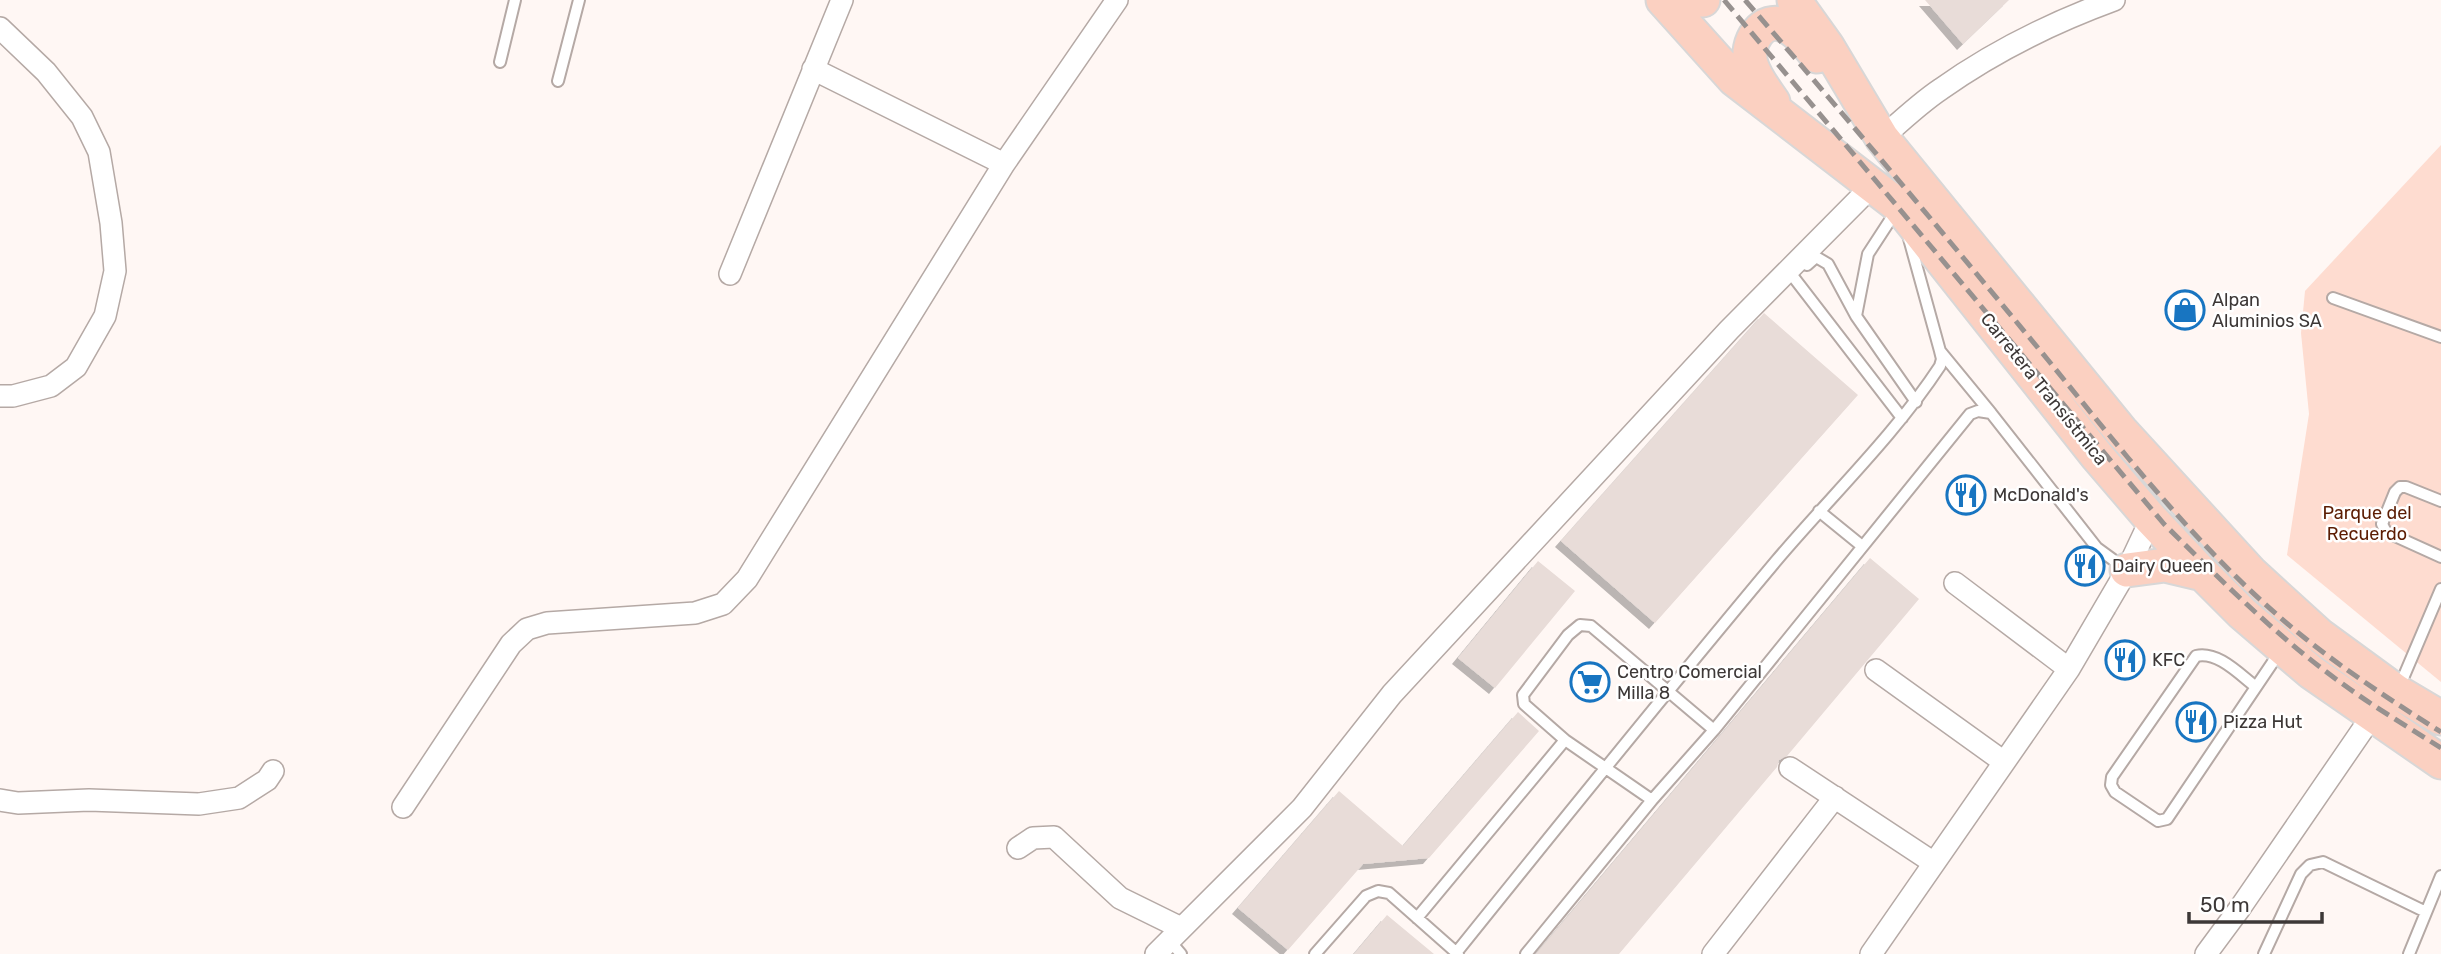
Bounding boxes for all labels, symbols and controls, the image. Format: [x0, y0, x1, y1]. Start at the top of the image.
shop icon: Alpan Aluminios SA [2164, 289, 2206, 331]
place label: Alpan Aluminios SA [2212, 289, 2322, 332]
street label: Carretera Transístmica [1976, 308, 2112, 470]
restaurant icon: McDonald's [1945, 474, 1987, 516]
place label: McDonald's [1993, 484, 2089, 506]
park label: Parque del Recuerdo [2322, 502, 2412, 545]
restaurant icon: Dairy Queen [2064, 545, 2106, 587]
place label: Dairy Queen [2112, 555, 2214, 577]
restaurant icon: KFC [2104, 639, 2146, 681]
place label: KFC [2152, 649, 2185, 671]
supermarket icon: Centro Comercial Milla 8 [1569, 661, 1611, 703]
place label: Centro Comercial Milla 8 [1617, 661, 1762, 704]
restaurant icon: Pizza Hut [2175, 701, 2217, 743]
place label: Pizza Hut [2223, 711, 2302, 733]
scale bar [2189, 880, 2322, 924]
text: 50 m [2200, 892, 2250, 917]

